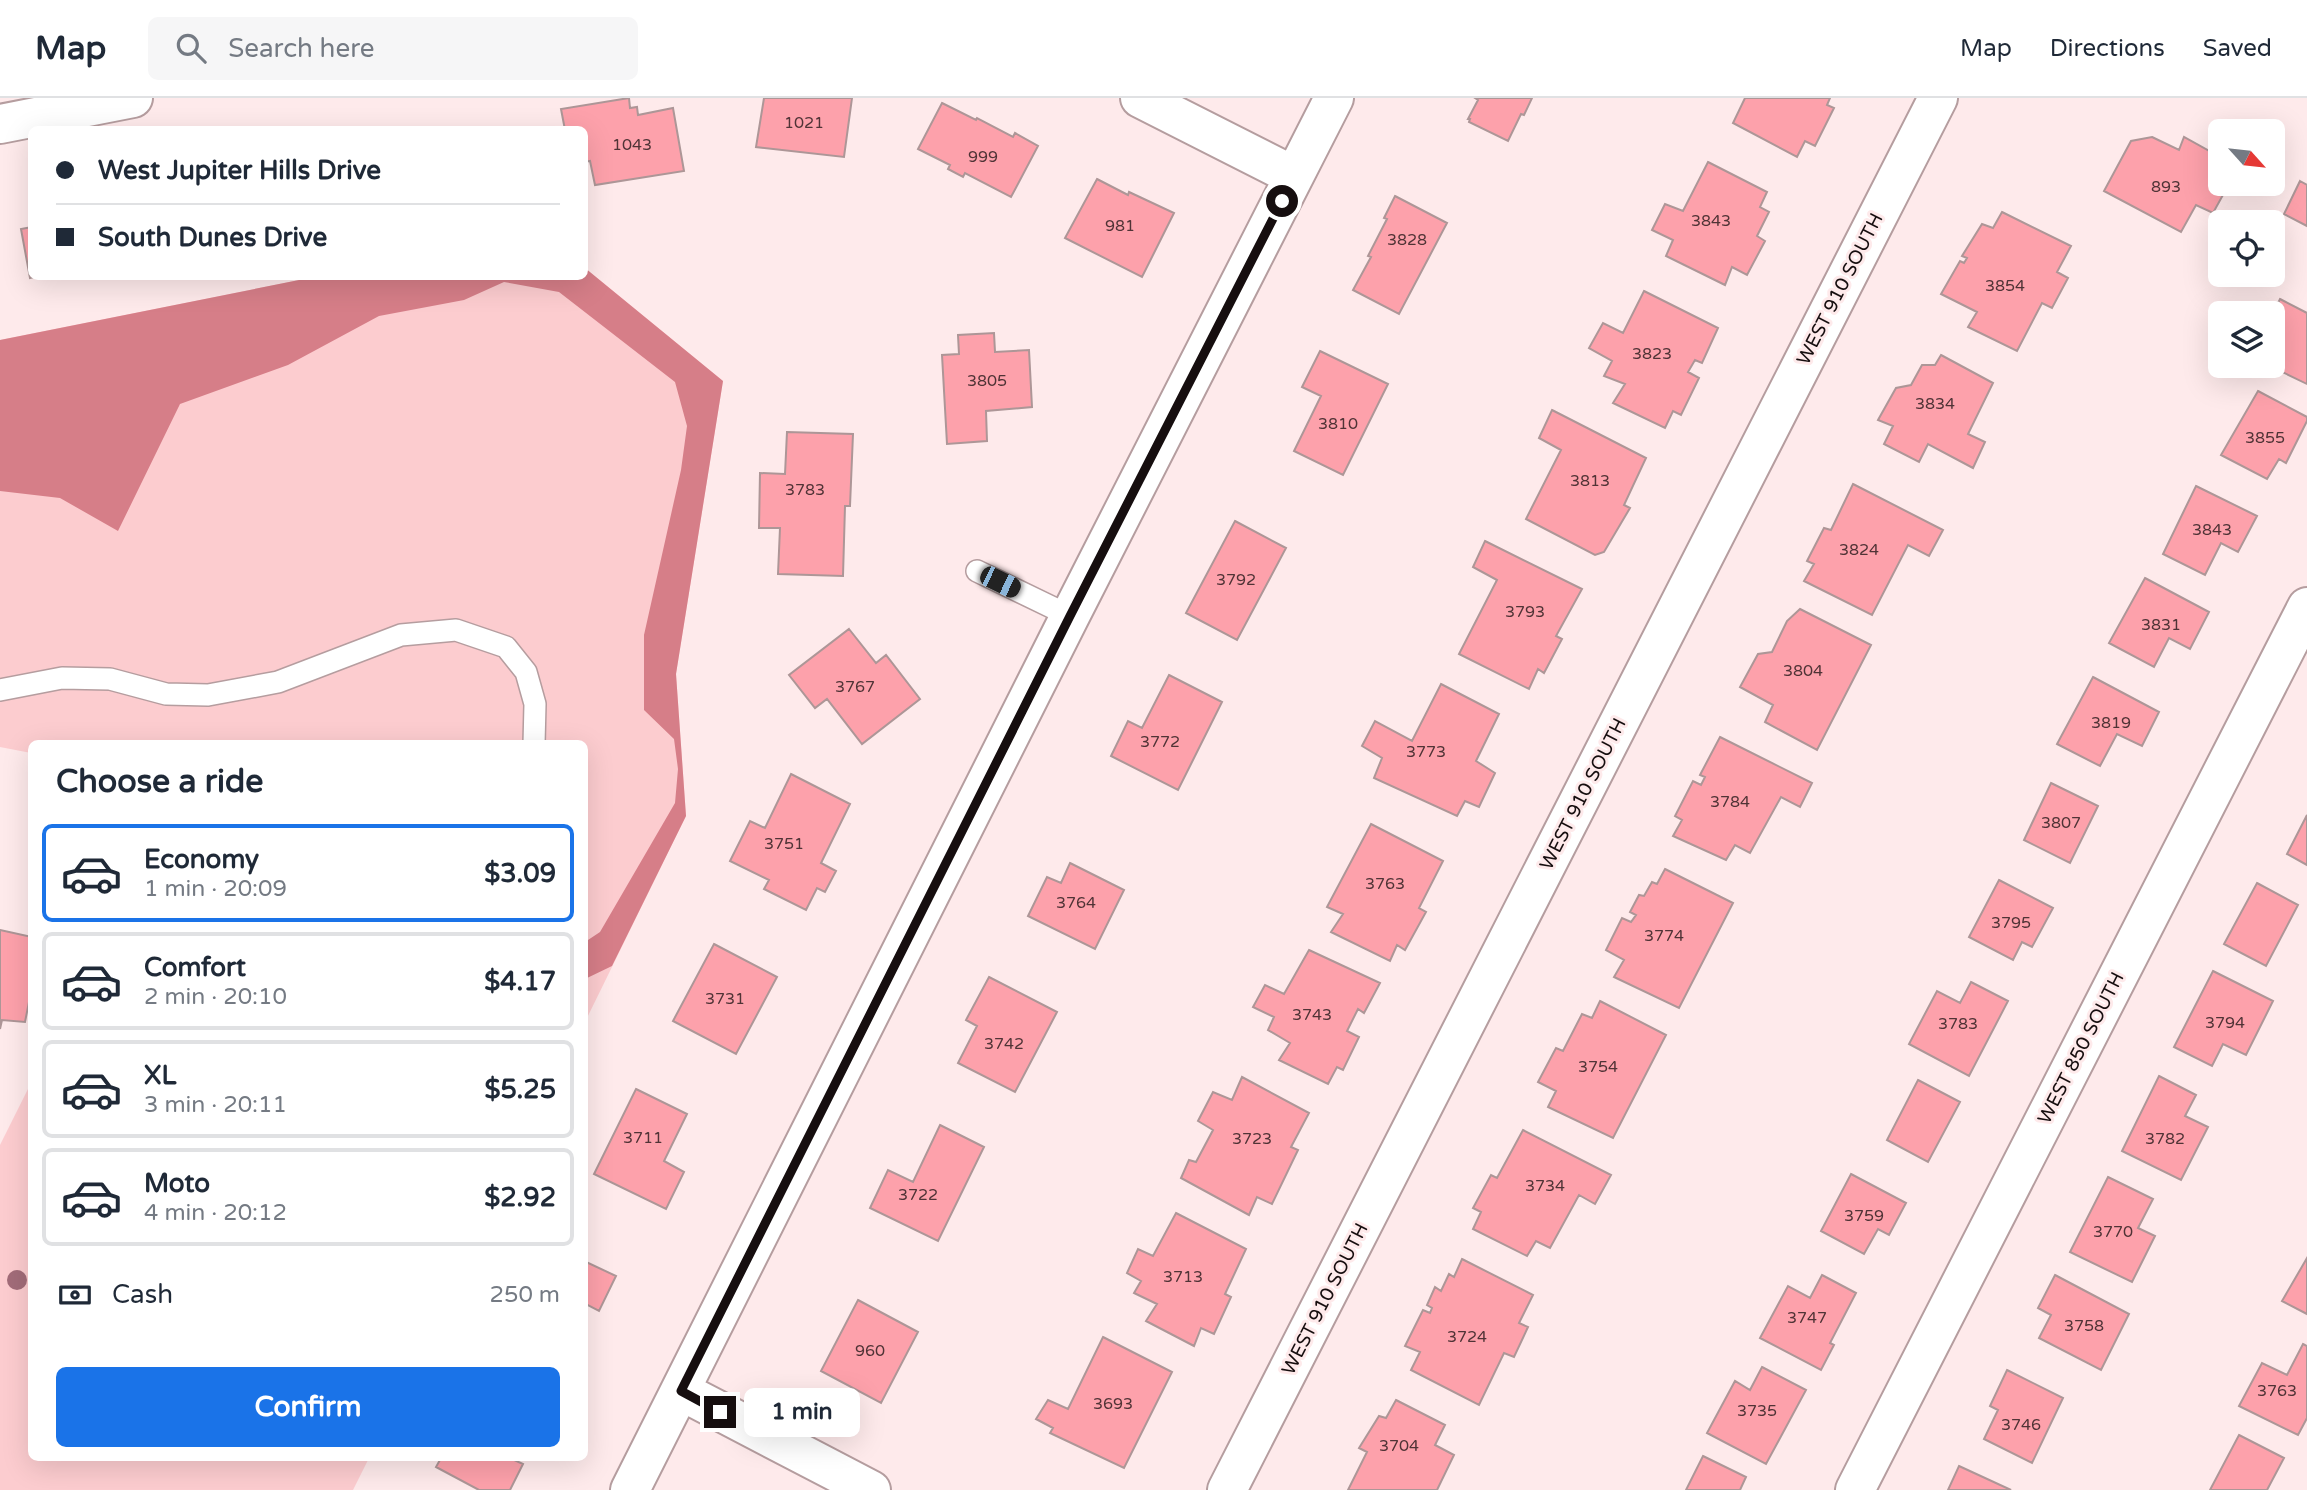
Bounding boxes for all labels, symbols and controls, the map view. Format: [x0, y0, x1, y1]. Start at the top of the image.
search box [148, 17, 638, 80]
text: Map [35, 29, 106, 68]
icon: search [172, 29, 210, 67]
text: Search here [228, 33, 374, 64]
text: Map [1960, 34, 2012, 63]
text: Directions [2050, 34, 2165, 63]
text: Saved [2203, 34, 2272, 63]
house number: 1021 [784, 113, 824, 133]
north arrow [2208, 119, 2286, 196]
map controls [2208, 119, 2285, 378]
house number: 1043 [612, 135, 652, 155]
house number: 999 [968, 147, 998, 167]
text: West Jupiter Hills Drive [98, 155, 381, 186]
house number: 893 [2151, 177, 2181, 197]
route start [1266, 185, 1298, 217]
street label: WEST 910 SOUTH [1792, 210, 1888, 368]
button: locate [2208, 210, 2285, 287]
house number: 3843 [1691, 211, 1731, 231]
house number: 981 [1105, 216, 1135, 236]
text: South Dunes Drive [98, 222, 327, 253]
house number: 3828 [1387, 230, 1427, 250]
house number: 3854 [1985, 276, 2025, 296]
button: layers [2208, 301, 2285, 378]
house number: 3823 [1632, 344, 1672, 364]
house number: 3805 [967, 371, 1007, 391]
house number: 3834 [1915, 394, 1955, 414]
house number: 3810 [1318, 414, 1358, 434]
house number: 3855 [2245, 428, 2285, 448]
house number: 3813 [1570, 471, 1610, 491]
house number: 3783 [785, 480, 825, 500]
house number: 3843 [2192, 520, 2232, 540]
house number: 3824 [1839, 540, 1879, 560]
car [977, 563, 1024, 601]
house number: 3792 [1216, 570, 1256, 590]
house number: 3793 [1505, 602, 1545, 622]
house number: 3831 [2141, 615, 2181, 635]
house number: 3804 [1783, 661, 1823, 681]
house number: 3767 [835, 677, 875, 697]
house number: 3819 [2091, 713, 2131, 733]
street label: WEST 910 SOUTH [1535, 715, 1631, 873]
house number: 3772 [1140, 732, 1180, 752]
house number: 3773 [1406, 742, 1446, 762]
text: Choose a ride [56, 763, 263, 801]
house number: 3784 [1710, 792, 1750, 812]
house number: 3807 [2041, 813, 2081, 833]
house number: 3751 [764, 834, 804, 854]
icon: car [60, 842, 123, 905]
text: Economy [144, 844, 259, 875]
text: $3.09 [484, 858, 556, 889]
house number: 3763 [1365, 874, 1405, 894]
text: 1 min · 20:09 [144, 875, 287, 903]
house number: 3764 [1056, 893, 1096, 913]
house number: 3795 [1991, 913, 2031, 933]
house number: 3774 [1644, 926, 1684, 946]
icon: car [60, 950, 123, 1013]
text: Comfort [144, 952, 246, 983]
text: $4.17 [484, 966, 556, 997]
street label: WEST 850 SOUTH [2033, 969, 2129, 1127]
text: 2 min · 20:10 [144, 983, 287, 1011]
house number: 3731 [705, 989, 745, 1009]
house number: 3743 [1292, 1005, 1332, 1025]
house number: 3794 [2205, 1013, 2245, 1033]
house number: 3783 [1938, 1014, 1978, 1034]
house number: 3742 [984, 1034, 1024, 1054]
house number: 3754 [1578, 1057, 1618, 1077]
icon: car [60, 1058, 123, 1121]
text: XL [144, 1060, 176, 1091]
text: $5.25 [484, 1074, 556, 1105]
text: 3 min · 20:11 [144, 1091, 287, 1119]
house number: 3711 [623, 1128, 663, 1148]
house number: 3723 [1232, 1129, 1272, 1149]
house number: 3782 [2145, 1129, 2185, 1149]
icon: car [60, 1166, 123, 1229]
text: Moto [144, 1168, 210, 1199]
house number: 3734 [1525, 1176, 1565, 1196]
text: $2.92 [484, 1182, 556, 1213]
house number: 3722 [898, 1185, 938, 1205]
text: 4 min · 20:12 [144, 1199, 287, 1227]
house number: 3759 [1844, 1206, 1884, 1226]
street label: WEST 910 SOUTH [1277, 1220, 1373, 1378]
house number: 3770 [2093, 1222, 2133, 1242]
house number: 3713 [1163, 1267, 1203, 1287]
icon: cash [56, 1276, 94, 1314]
text: Cash [112, 1279, 173, 1310]
text: 250 m [490, 1281, 560, 1309]
house number: 3747 [1787, 1308, 1827, 1328]
house number: 3758 [2064, 1316, 2104, 1336]
house number: 3724 [1447, 1327, 1487, 1347]
house number: 960 [855, 1341, 885, 1361]
button: Confirm [56, 1367, 560, 1447]
house number: 3763 [2257, 1381, 2297, 1401]
callout: 1 min [744, 1388, 860, 1436]
house number: 3693 [1093, 1394, 1133, 1414]
route end [704, 1396, 736, 1428]
text: 1 min [771, 1398, 833, 1426]
house number: 3735 [1737, 1401, 1777, 1421]
house number: 3746 [2001, 1415, 2041, 1435]
house number: 3704 [1379, 1436, 1419, 1456]

